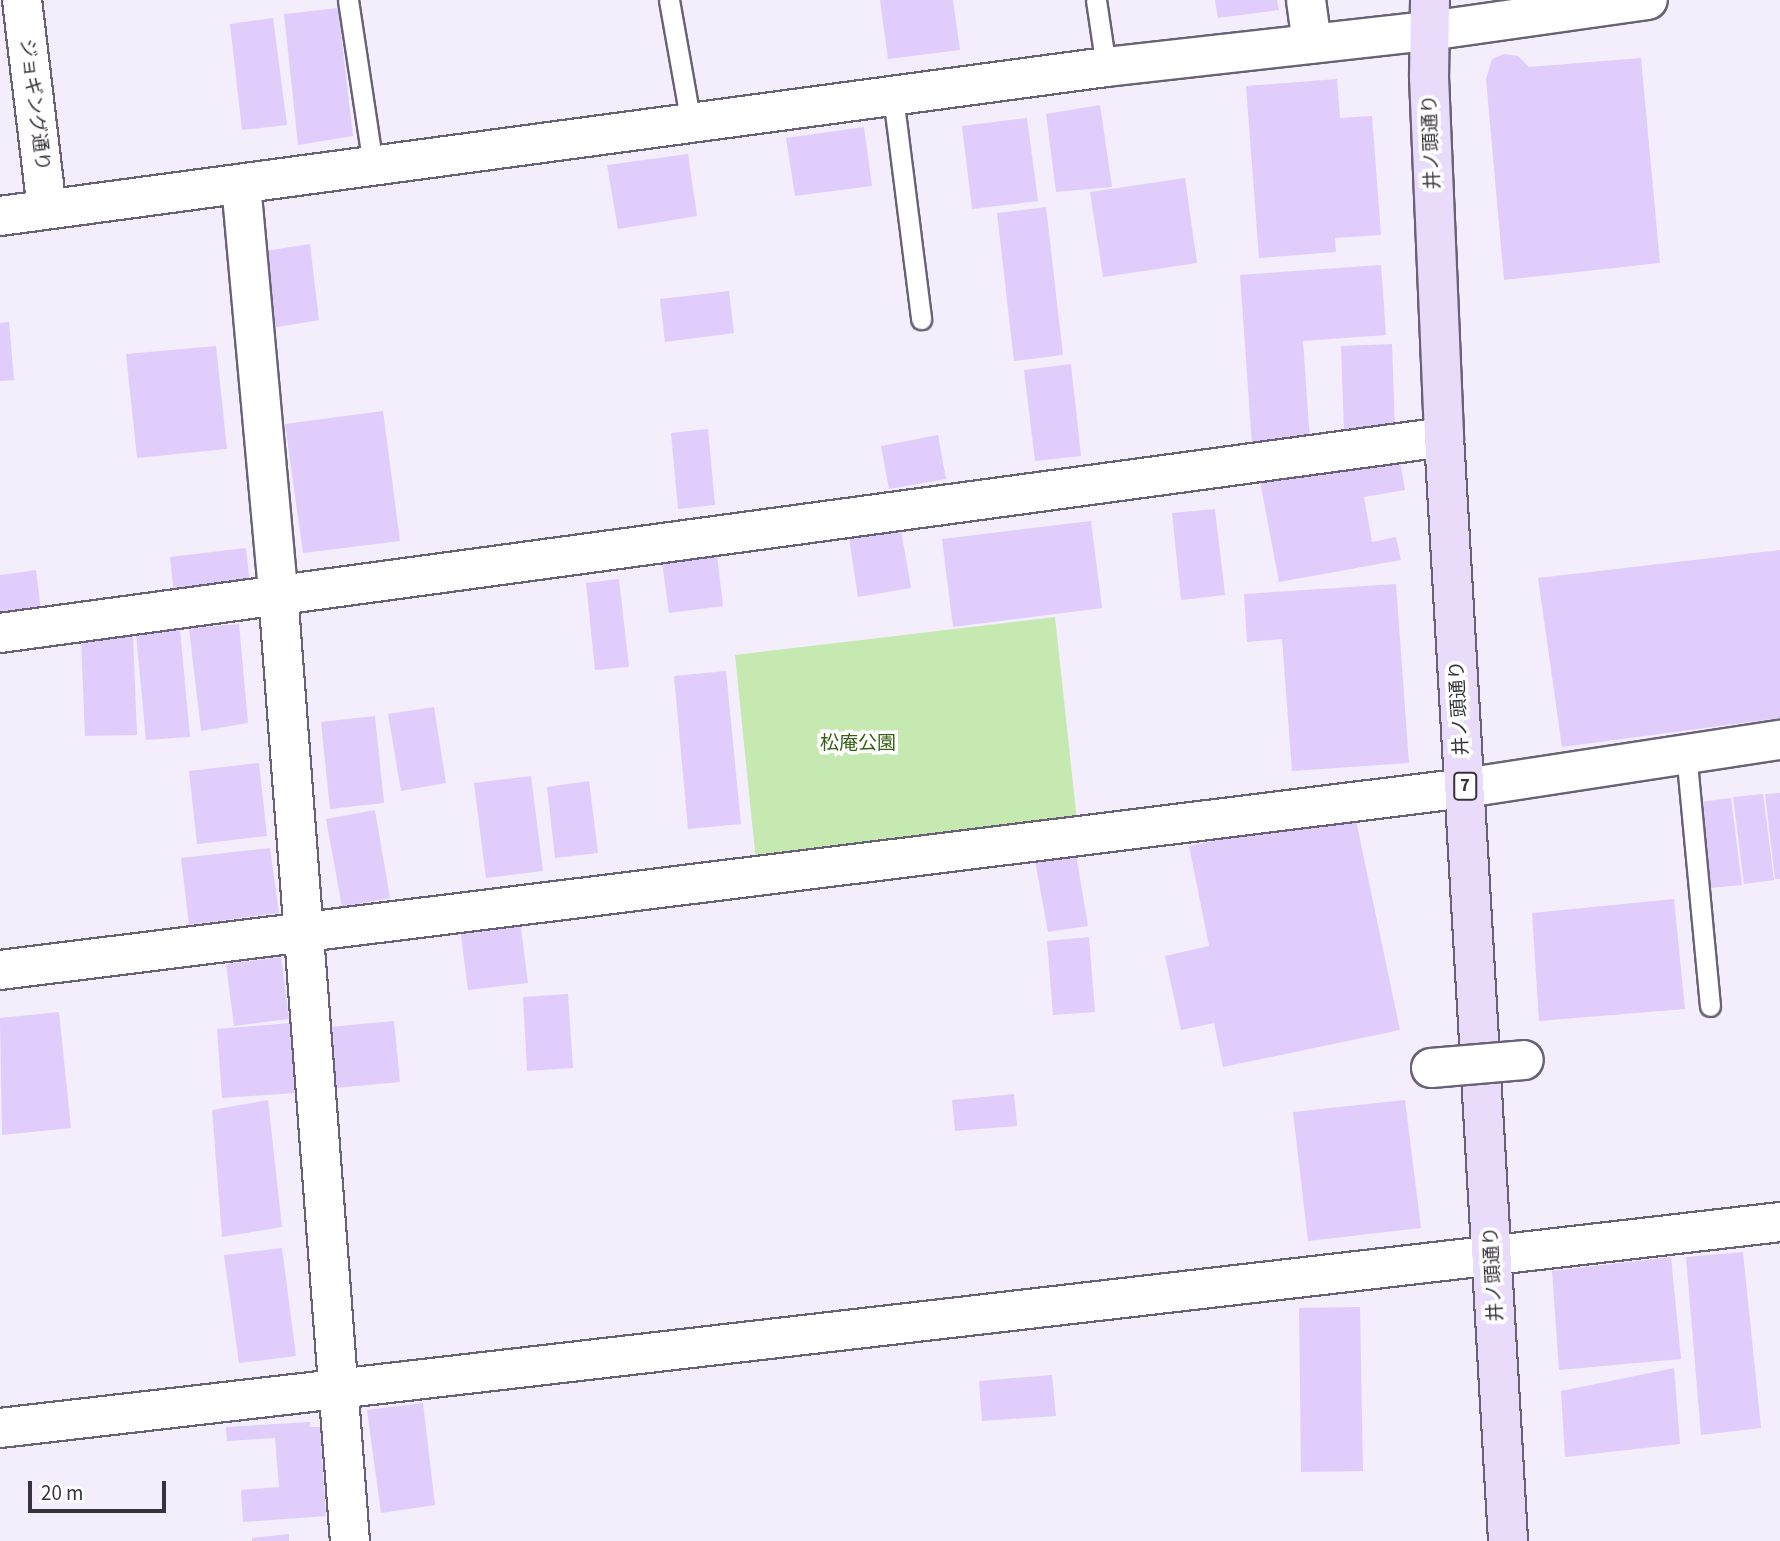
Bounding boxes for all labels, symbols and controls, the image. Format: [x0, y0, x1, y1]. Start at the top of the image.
street label: ジョギング通り [15, 38, 53, 172]
street label: 井ノ頭通り [1419, 94, 1445, 190]
street label: 井ノ頭通り [1446, 660, 1474, 756]
park label: 松庵公園 [820, 733, 896, 755]
road number: 7 [1453, 772, 1477, 800]
street label: 井ノ頭通り [1480, 1226, 1508, 1322]
scale bar [32, 1468, 170, 1512]
text: 20 m [41, 1478, 83, 1508]

